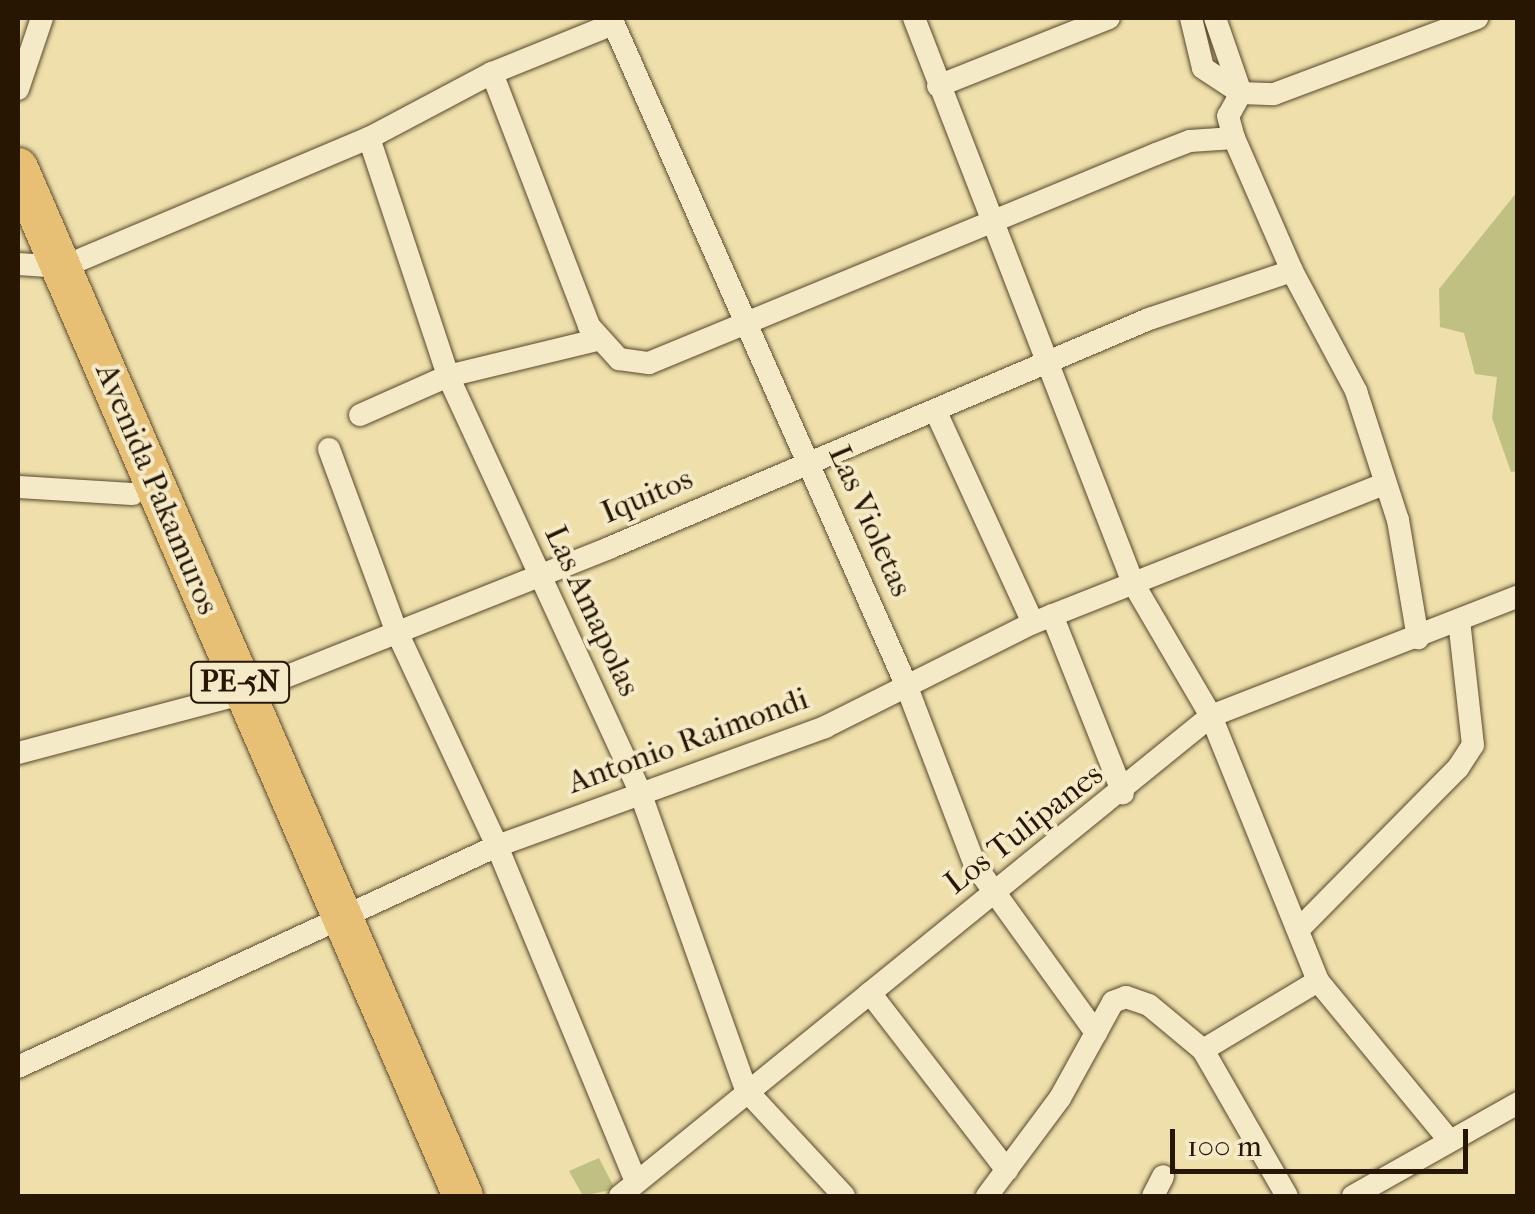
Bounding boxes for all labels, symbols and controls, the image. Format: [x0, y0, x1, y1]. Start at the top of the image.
street label: Avenida Pakamuros [87, 358, 227, 620]
street label: Las Violetas [820, 440, 920, 602]
street label: Iquitos [596, 460, 698, 532]
street label: Las Amapolas [536, 520, 648, 702]
road number: PE-5N [190, 657, 290, 707]
street label: Antonio Raimondi [562, 680, 814, 802]
street label: Los Tulipanes [937, 755, 1111, 903]
scale bar [1175, 1109, 1472, 1171]
text: 100 m [1187, 1129, 1262, 1164]

